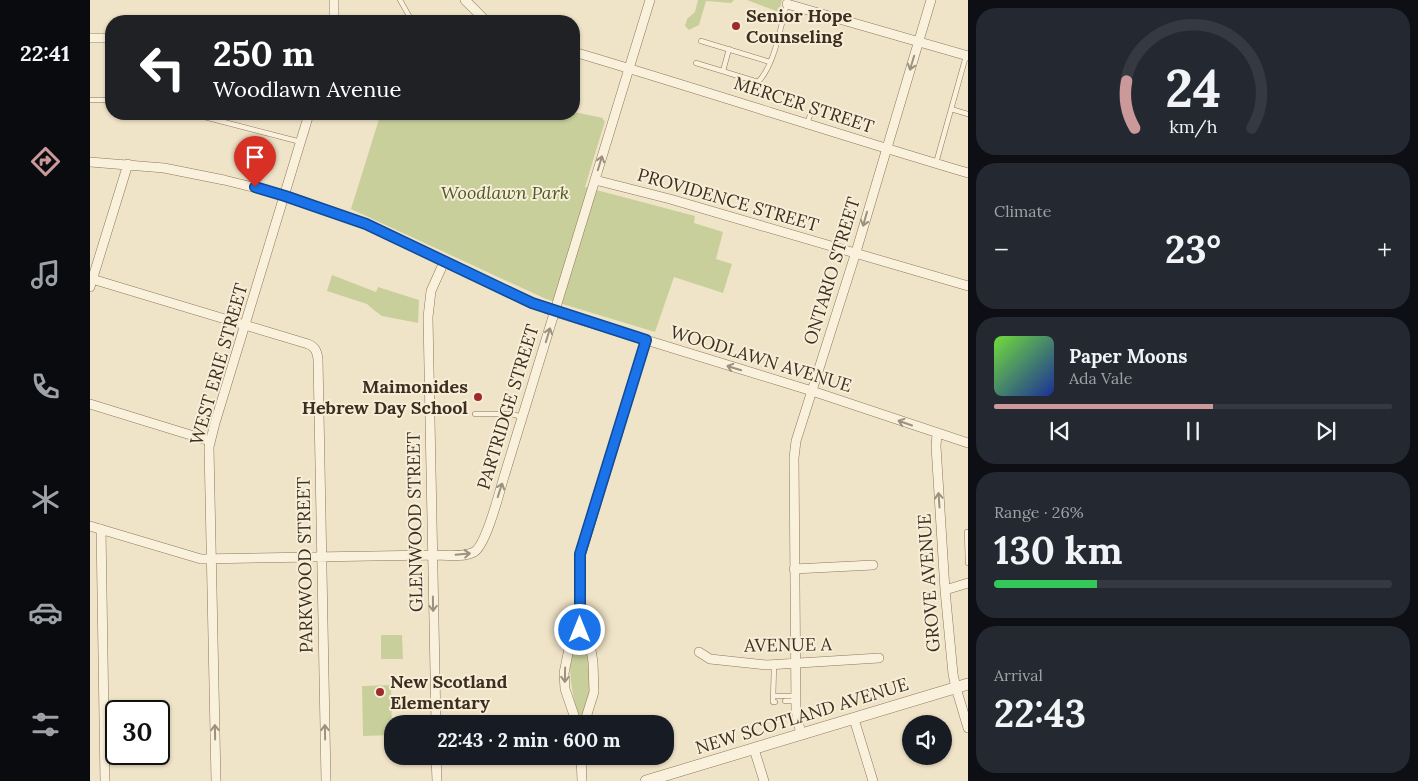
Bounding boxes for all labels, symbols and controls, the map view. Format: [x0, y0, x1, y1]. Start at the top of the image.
place label: Senior Hope Counseling [746, 4, 852, 48]
marker: Senior Hope Counseling [730, 20, 742, 32]
text: 250 m [213, 31, 314, 76]
icon: left [130, 35, 195, 100]
text: 22:41 [20, 39, 70, 67]
one-way arrow [906, 55, 916, 71]
text: 24 [1165, 55, 1221, 121]
street label: MERCER STREET [731, 71, 877, 138]
text: Woodlawn Avenue [213, 75, 401, 103]
text: km/h [1169, 115, 1217, 138]
pin [234, 136, 276, 187]
icon: arrive [241, 143, 269, 171]
icon: directions [28, 144, 63, 179]
one-way arrow [596, 155, 605, 171]
street label: PROVIDENCE STREET [635, 163, 822, 237]
park label: Woodlawn Park [441, 181, 569, 204]
street label: ONTARIO STREET [798, 194, 865, 348]
text: Climate [994, 201, 1051, 221]
one-way arrow [860, 211, 870, 227]
text: 23° [1165, 225, 1221, 273]
text: − [994, 232, 1009, 268]
text: + [1377, 232, 1392, 268]
icon: music [28, 257, 63, 292]
street label: WEST ERIE STREET [184, 280, 253, 447]
street label: WOODLAWN AVENUE [668, 320, 855, 397]
street label: PARTRIDGE STREET [471, 321, 544, 492]
one-way arrow [543, 327, 553, 343]
text: Paper Moons [1069, 344, 1188, 368]
one-way arrow [726, 362, 742, 372]
text: Ada Vale [1069, 368, 1132, 388]
icon: phone [28, 369, 63, 404]
place label: Maimonides Hebrew Day School [302, 375, 468, 419]
marker: Maimonides Hebrew Day School [472, 391, 484, 403]
one-way arrow [897, 417, 913, 427]
icon: previous [1046, 417, 1074, 445]
icon: pause [1179, 417, 1207, 445]
icon: next [1312, 417, 1340, 445]
street label: GLENWOOD STREET [401, 431, 428, 612]
street label: PARKWOOD STREET [291, 476, 318, 653]
icon: climate [28, 482, 63, 517]
one-way arrow [496, 483, 505, 499]
one-way arrow [935, 492, 944, 508]
text: Range · 26% [994, 502, 1084, 522]
street label: GROVE AVENUE [912, 513, 945, 653]
text: 130 km [994, 526, 1122, 574]
one-way arrow [454, 549, 470, 558]
icon: car [28, 595, 63, 630]
one-way arrow [428, 596, 438, 612]
position arrow [553, 603, 605, 655]
street label: AVENUE A [743, 632, 833, 657]
text: Arrival [994, 665, 1043, 685]
one-way arrow [560, 667, 569, 683]
place label: New Scotland Elementary [390, 670, 508, 714]
street label: NEW SCOTLAND AVENUE [692, 672, 911, 759]
marker: New Scotland Elementary [374, 686, 386, 698]
text: 22:43 [994, 689, 1086, 737]
speed limit sign: 30 [105, 700, 170, 765]
icon: filters [28, 707, 63, 742]
map controls [902, 715, 952, 765]
button: sound [902, 715, 952, 765]
one-way arrow [210, 725, 220, 741]
one-way arrow [320, 725, 330, 741]
text: 22:43 · 2 min · 600 m [437, 728, 621, 752]

